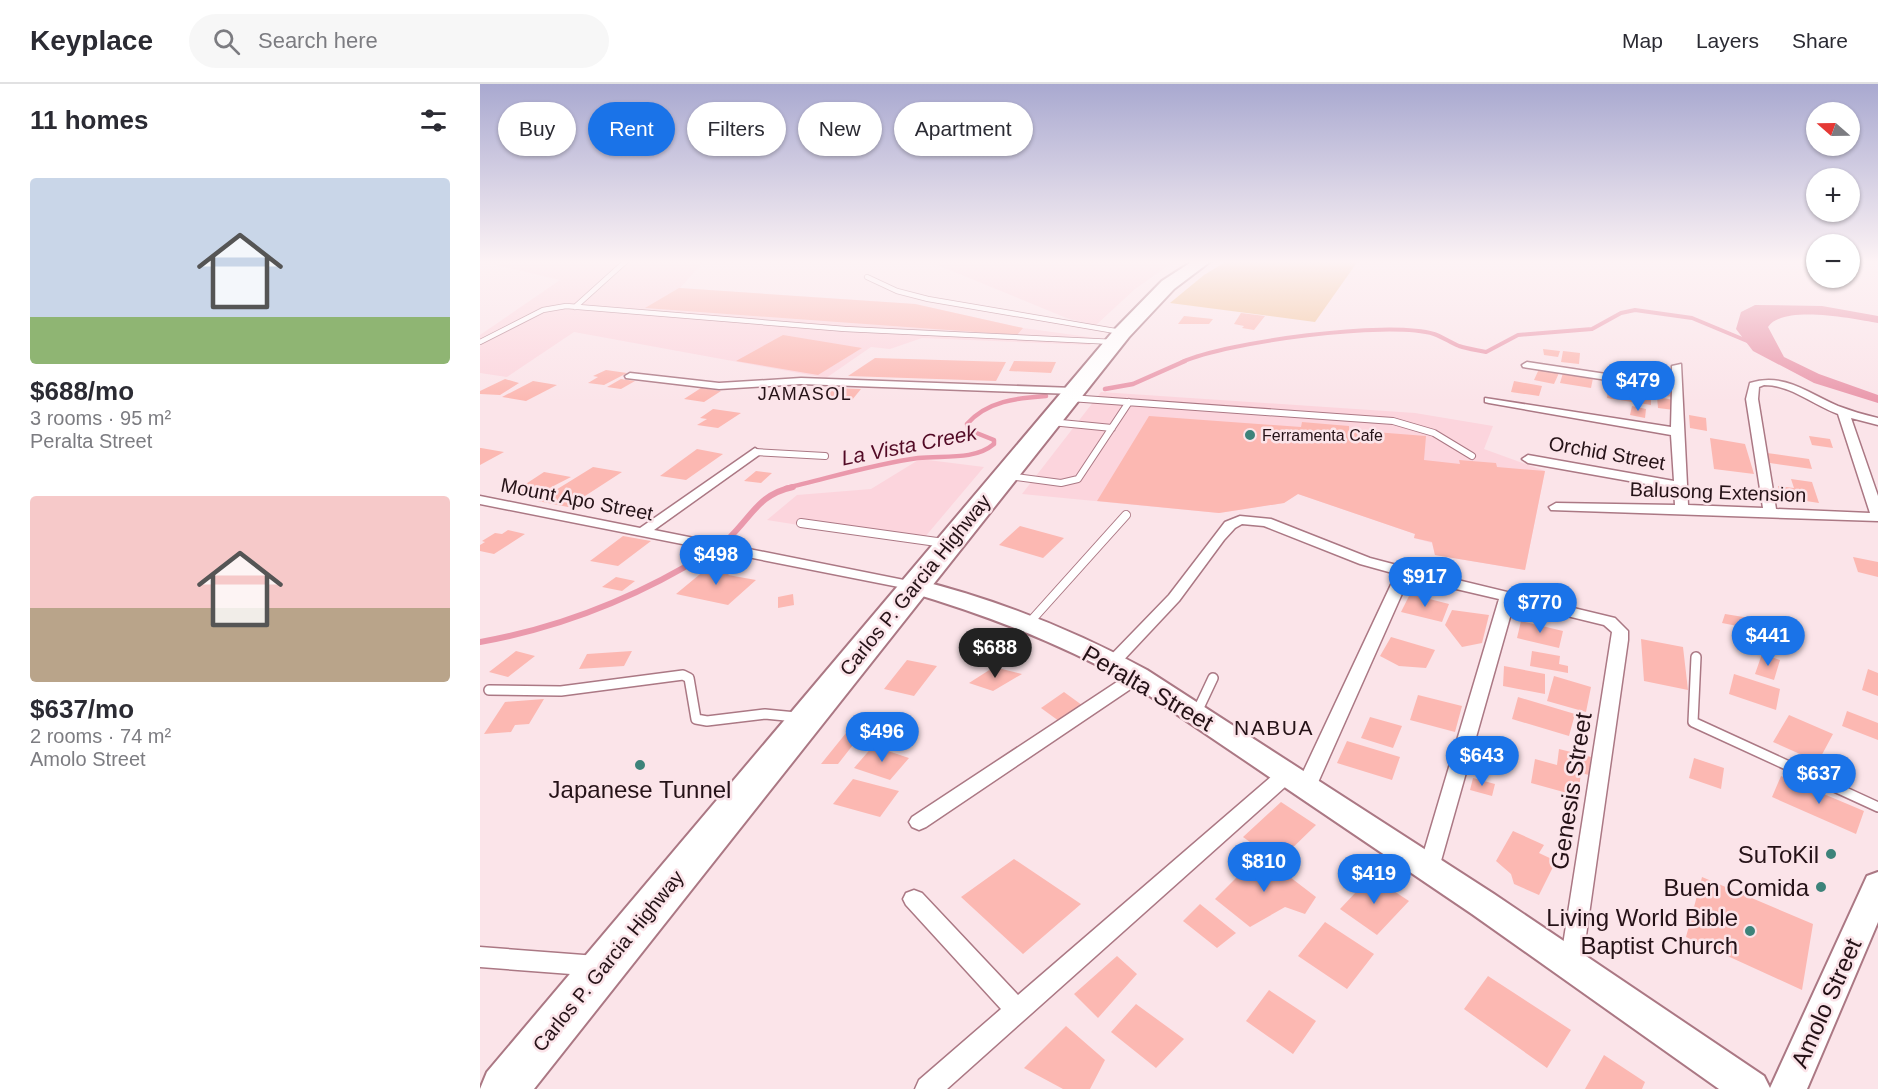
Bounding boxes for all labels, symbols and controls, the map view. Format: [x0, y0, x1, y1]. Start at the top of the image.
search box [189, 14, 609, 68]
text: Keyplace [30, 25, 153, 56]
icon: search [210, 25, 243, 58]
text: Search here [258, 28, 378, 53]
text: Map [1622, 29, 1663, 52]
text: Layers [1696, 29, 1759, 52]
text: Share [1792, 29, 1848, 52]
chip: Buy [498, 102, 576, 156]
chip: Rent [588, 102, 675, 156]
chip: Filters [687, 102, 786, 156]
chip: New [798, 102, 882, 156]
chip: Apartment [894, 102, 1033, 156]
north arrow [1806, 102, 1860, 156]
map controls [1806, 102, 1860, 288]
icon: filters [417, 104, 450, 137]
text: 11 homes [30, 105, 149, 135]
button: + [1806, 168, 1860, 222]
icon: home [186, 217, 294, 325]
button: − [1806, 234, 1860, 288]
pin: $479 [1602, 361, 1674, 412]
text: $479 [1616, 369, 1660, 391]
text: $688/mo [30, 376, 134, 406]
district label: JAMASOL [758, 384, 852, 404]
text: 3 rooms · 95 m² [30, 407, 171, 429]
water label: La Vista Creek [839, 420, 980, 469]
place label: Ferramenta Cafe [1262, 427, 1383, 444]
marker: Ferramenta Cafe [1243, 428, 1257, 442]
text: Peralta Street [30, 430, 152, 452]
street label: Orchid Street [1547, 432, 1667, 474]
street label: Mount Apo Street [499, 473, 655, 525]
street label: Balusong Extension [1629, 478, 1807, 506]
street label: Carlos P. Garcia Highway [835, 490, 995, 680]
icon: home [186, 535, 294, 643]
pin: $498 [680, 535, 752, 586]
text: $498 [694, 543, 738, 565]
pin: $917 [1389, 557, 1461, 608]
text: $917 [1403, 565, 1447, 587]
pin: $770 [1504, 583, 1576, 634]
text: $770 [1518, 591, 1562, 613]
pin: $441 [1732, 616, 1804, 667]
text: $441 [1746, 624, 1790, 646]
pin: $688 [959, 628, 1031, 679]
text: $688 [973, 636, 1017, 658]
street label: Peralta Street [1078, 640, 1219, 737]
text: $637/mo [30, 694, 134, 724]
street label: Genesis Street [1545, 710, 1597, 872]
pin: $496 [846, 712, 918, 763]
district label: NABUA [1234, 716, 1314, 739]
text: $496 [860, 720, 904, 742]
text: 2 rooms · 74 m² [30, 725, 171, 747]
pin: $643 [1446, 736, 1518, 787]
text: $643 [1460, 744, 1504, 766]
text: Amolo Street [30, 748, 146, 770]
pin: $637 [1783, 754, 1855, 805]
marker: Japanese Tunnel [633, 758, 647, 772]
text: $637 [1797, 762, 1841, 784]
place label: Japanese Tunnel [549, 776, 731, 803]
place label: SuToKil [1738, 841, 1819, 868]
pin: $810 [1228, 842, 1300, 893]
marker: SuToKil [1824, 847, 1838, 861]
text: $810 [1242, 850, 1286, 872]
pin: $419 [1338, 854, 1410, 905]
text: $419 [1352, 862, 1396, 884]
street label: Carlos P. Garcia Highway [528, 866, 688, 1056]
place label: Buen Comida [1664, 874, 1810, 901]
marker: Buen Comida [1814, 880, 1828, 894]
place label: Living World Bible Baptist Church [1546, 904, 1738, 959]
marker: Living World Bible Baptist Church [1743, 924, 1757, 938]
street label: Amolo Street [1785, 934, 1867, 1072]

